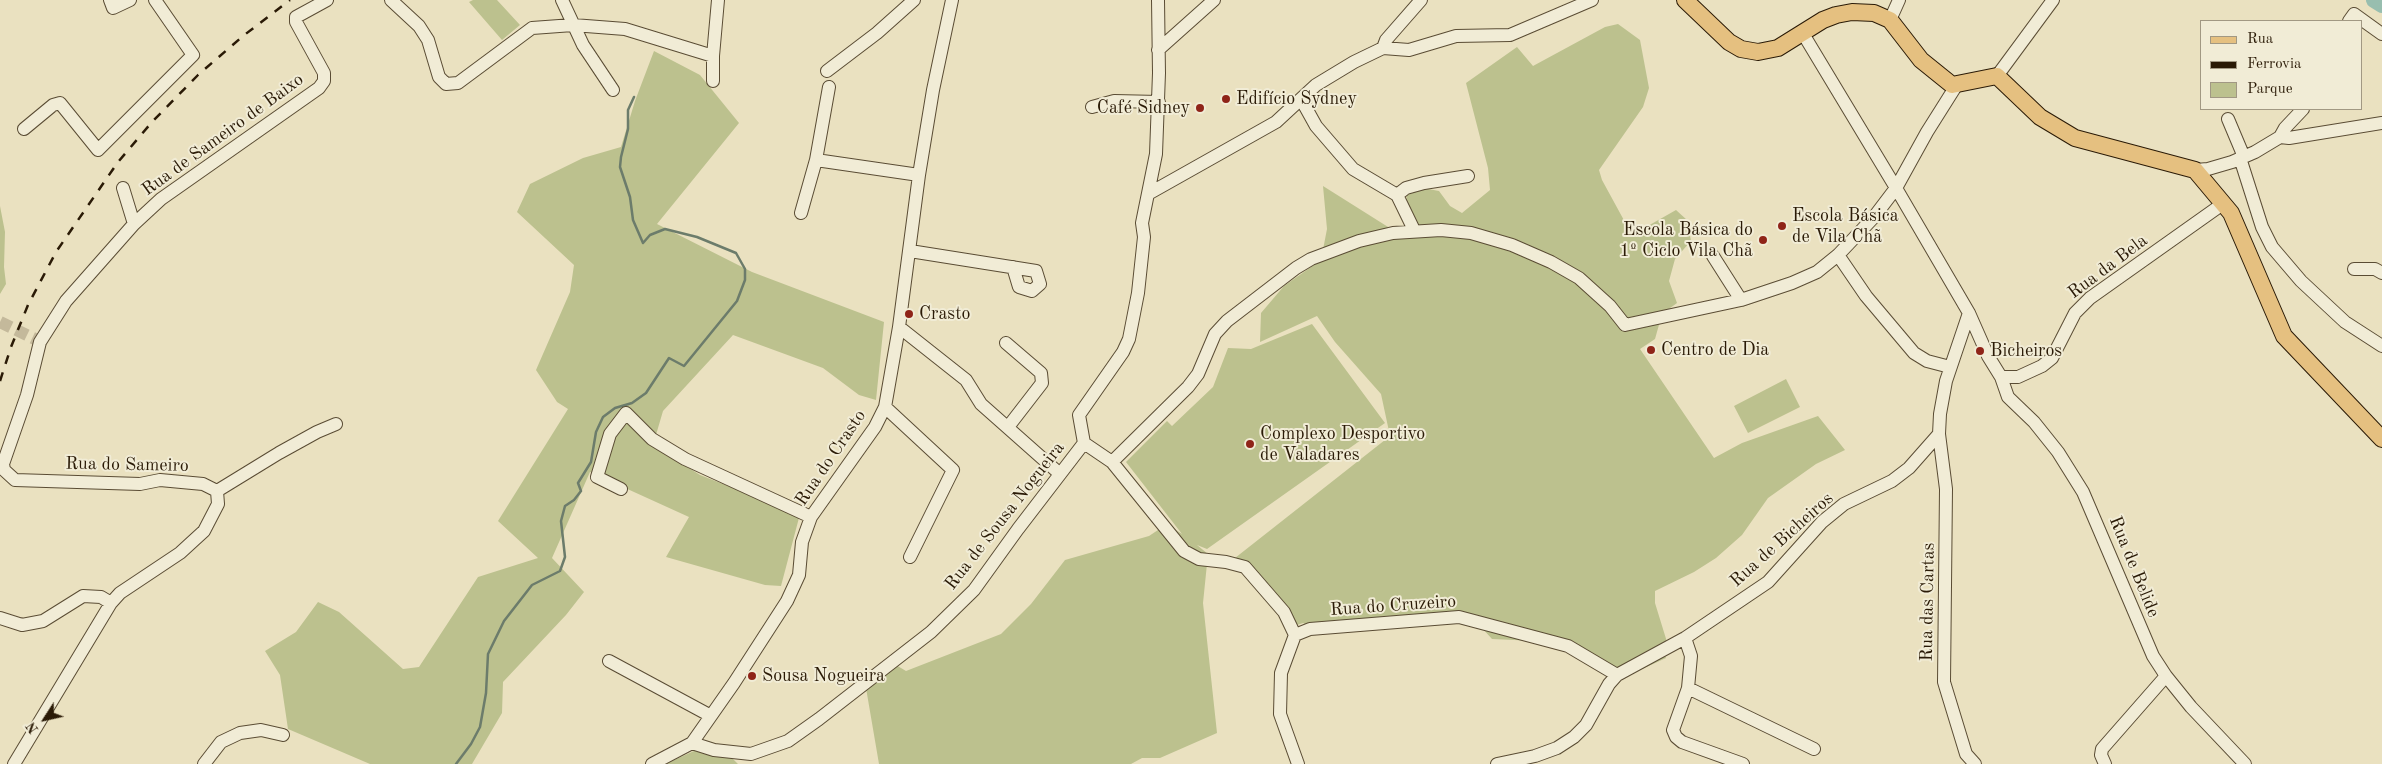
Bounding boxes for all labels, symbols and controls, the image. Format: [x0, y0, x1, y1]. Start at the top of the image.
legend [2200, 20, 2362, 110]
text: Rua [2247, 32, 2273, 47]
text: Ferrovia [2247, 57, 2301, 72]
street label: Rua de Sameiro de Baixo [138, 69, 308, 201]
text: Parque [2247, 82, 2293, 97]
place label: Edifício Sydney [1236, 88, 1357, 110]
marker: Edifício Sydney [1220, 93, 1232, 105]
place label: Café Sidney [1097, 97, 1190, 119]
marker: Café Sidney [1194, 102, 1206, 114]
place label: Escola Básica de Vila Chã [1792, 205, 1899, 248]
place label: Escola Básica do 1º Ciclo Vila Chã [1620, 219, 1753, 262]
marker: Escola Básica de Vila Chã [1776, 220, 1788, 232]
street label: Rua da Bela [2064, 230, 2152, 304]
marker: Escola Básica do 1º Ciclo Vila Chã [1757, 234, 1769, 246]
place label: Crasto [919, 303, 970, 325]
marker: Crasto [903, 308, 915, 320]
place label: Centro de Dia [1661, 339, 1769, 361]
place label: Bicheiros [1990, 340, 2062, 362]
marker: Centro de Dia [1645, 344, 1657, 356]
marker: Bicheiros [1974, 345, 1986, 357]
street label: Rua do Crasto [791, 406, 871, 510]
place label: Complexo Desportivo de Valadares [1260, 423, 1425, 466]
street label: Rua de Sousa Nogueira [940, 438, 1070, 594]
marker: Complexo Desportivo de Valadares [1244, 438, 1256, 450]
street label: Rua do Sameiro [65, 453, 189, 477]
street label: Rua de Bicheiros [1726, 488, 1838, 592]
street label: Rua de Belide [2104, 513, 2164, 621]
street label: Rua das Cartas [1916, 542, 1940, 662]
street label: Rua do Cruzeiro [1329, 591, 1457, 621]
place label: Sousa Nogueira [762, 665, 885, 687]
marker: Sousa Nogueira [746, 670, 758, 682]
north arrow [20, 694, 70, 744]
text: N [24, 719, 42, 736]

